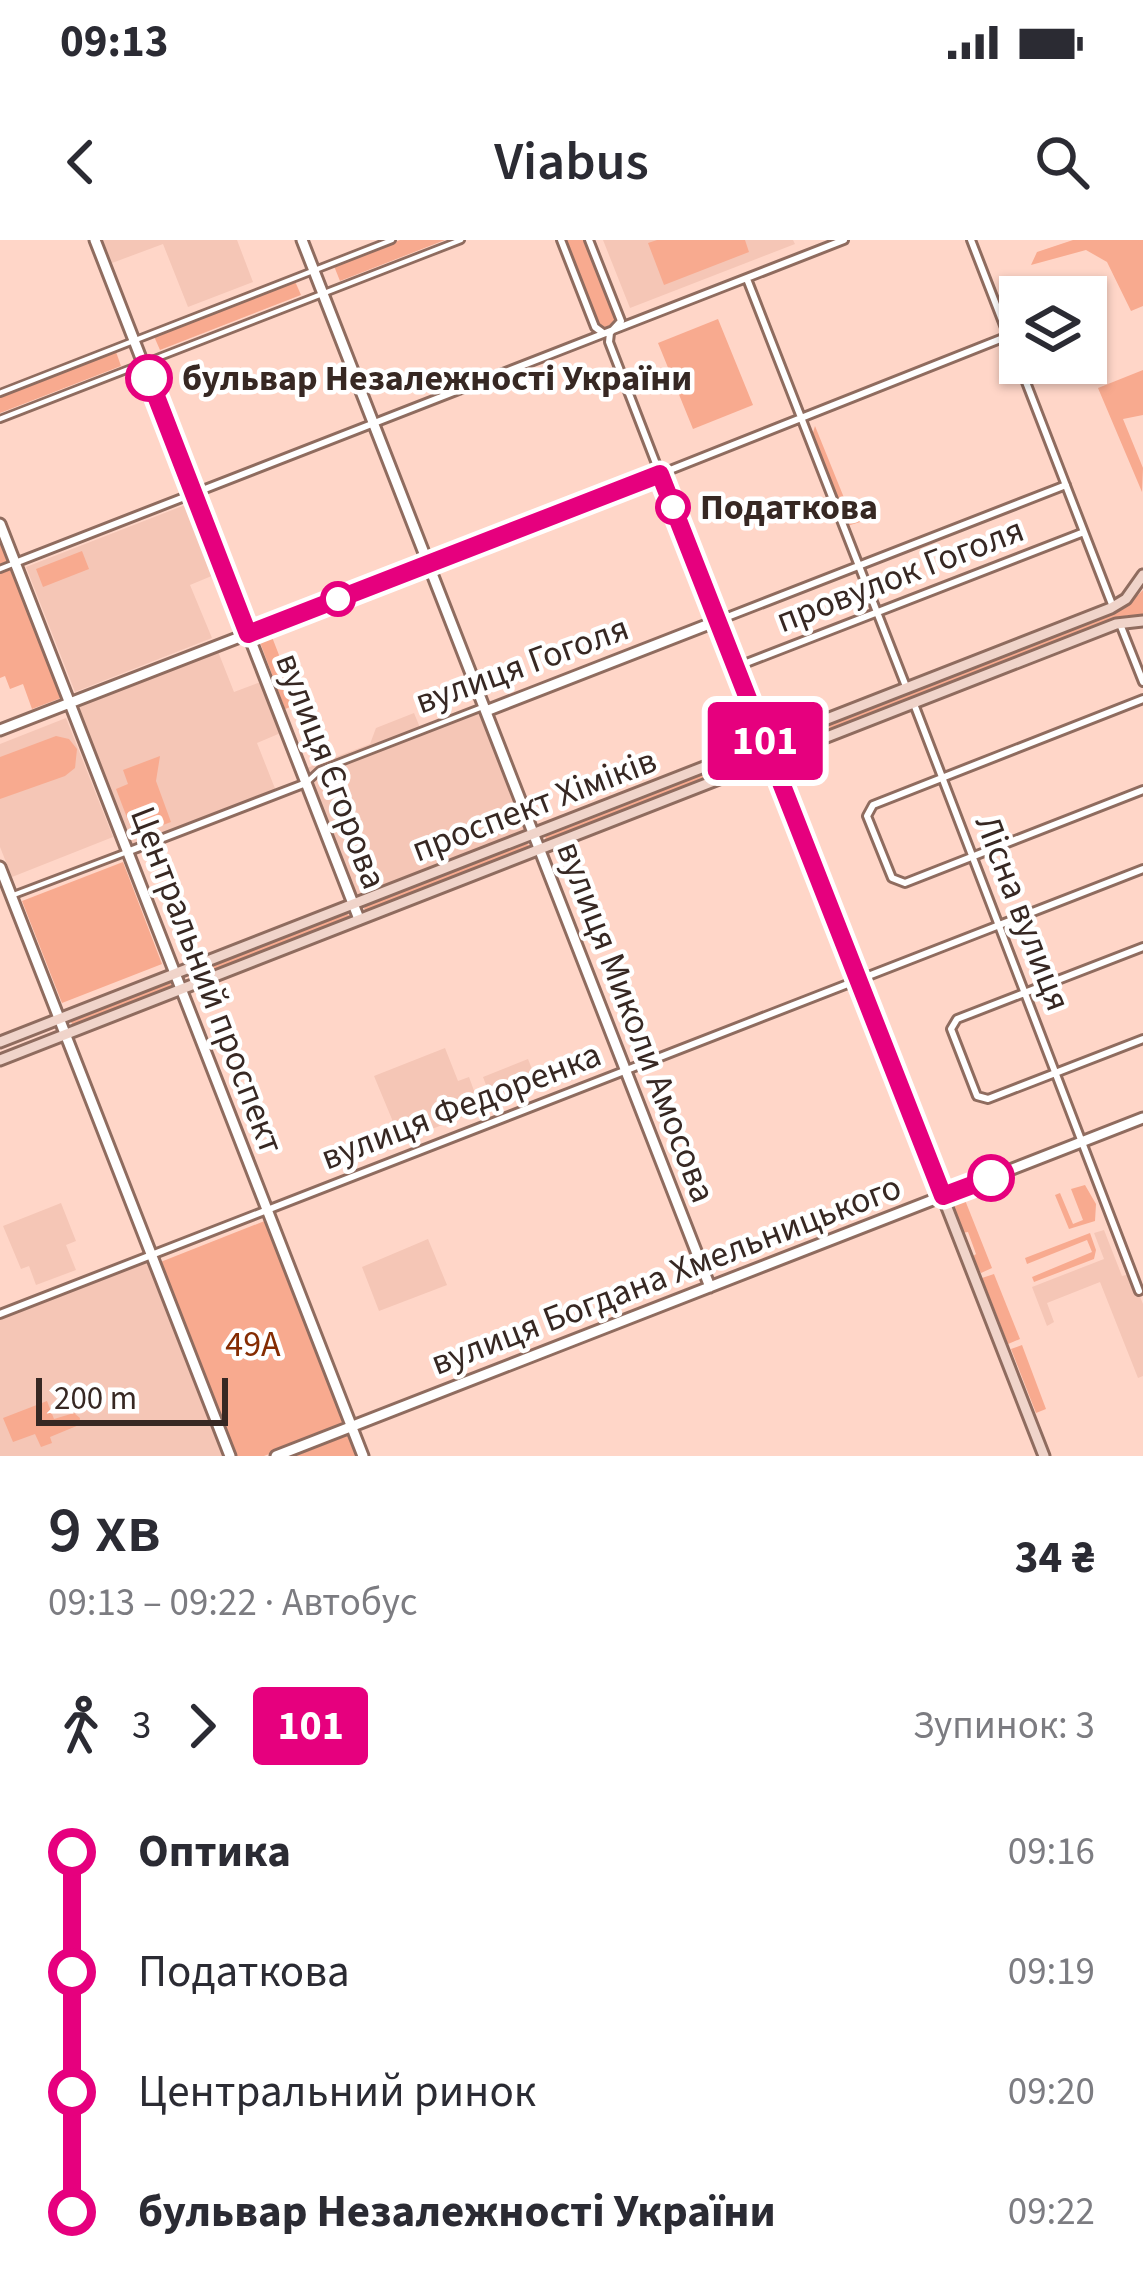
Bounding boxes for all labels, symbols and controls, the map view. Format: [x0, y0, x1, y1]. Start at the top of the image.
text: 09:13 [60, 10, 169, 74]
text: Viabus [494, 124, 649, 201]
icon: back [48, 129, 114, 195]
icon: search [1029, 129, 1095, 195]
map controls [999, 276, 1107, 384]
button: layers [999, 276, 1107, 384]
place label: бульвар Незалежності України [182, 353, 692, 404]
marker: бульвар Незалежності України [127, 356, 171, 400]
place label: Податкова [700, 482, 878, 533]
marker: Податкова [657, 491, 689, 523]
street label: провулок Гоголя [769, 504, 1031, 646]
unlabelled marker [322, 583, 354, 615]
street label: вулиця Гоголя [408, 603, 636, 727]
street label: вулиця Єгорова [263, 646, 399, 896]
line badge: 101 [696, 702, 834, 780]
text: 101 [732, 711, 798, 771]
street label: проспект Хіміків [404, 735, 664, 875]
street label: Центральний проспект [117, 799, 297, 1161]
street label: Лісна вулиця [962, 808, 1084, 1018]
street label: вулиця Миколи Амосова [544, 834, 728, 1210]
street label: вулиця Федоренка [313, 1029, 609, 1183]
unlabelled marker [969, 1156, 1013, 1200]
street label: вулиця Богдана Хмельницького [423, 1162, 909, 1388]
park label: 49А [225, 1319, 281, 1370]
scale bar [36, 1372, 228, 1425]
text: 200 m [54, 1375, 137, 1422]
text: 9 хв [48, 1483, 161, 1577]
text: 34 ₴ [1015, 1526, 1095, 1590]
text: 09:13 – 09:22 · Автобус [48, 1575, 418, 1631]
icon: walk [48, 1693, 114, 1759]
icon: forward [169, 1693, 235, 1759]
text: 101 [277, 1696, 344, 1756]
text: 3 [132, 1698, 151, 1754]
text: Зупинок: 3 [913, 1698, 1095, 1754]
text: Оптика [138, 1820, 291, 1884]
text: 09:16 [1008, 1824, 1095, 1880]
text: Податкова [138, 1940, 350, 2004]
text: 09:19 [1008, 1944, 1095, 2000]
text: Центральний ринок [138, 2060, 536, 2124]
text: 09:20 [1008, 2064, 1095, 2120]
text: бульвар Незалежності України [138, 2180, 776, 2244]
text: 09:22 [1008, 2184, 1095, 2240]

